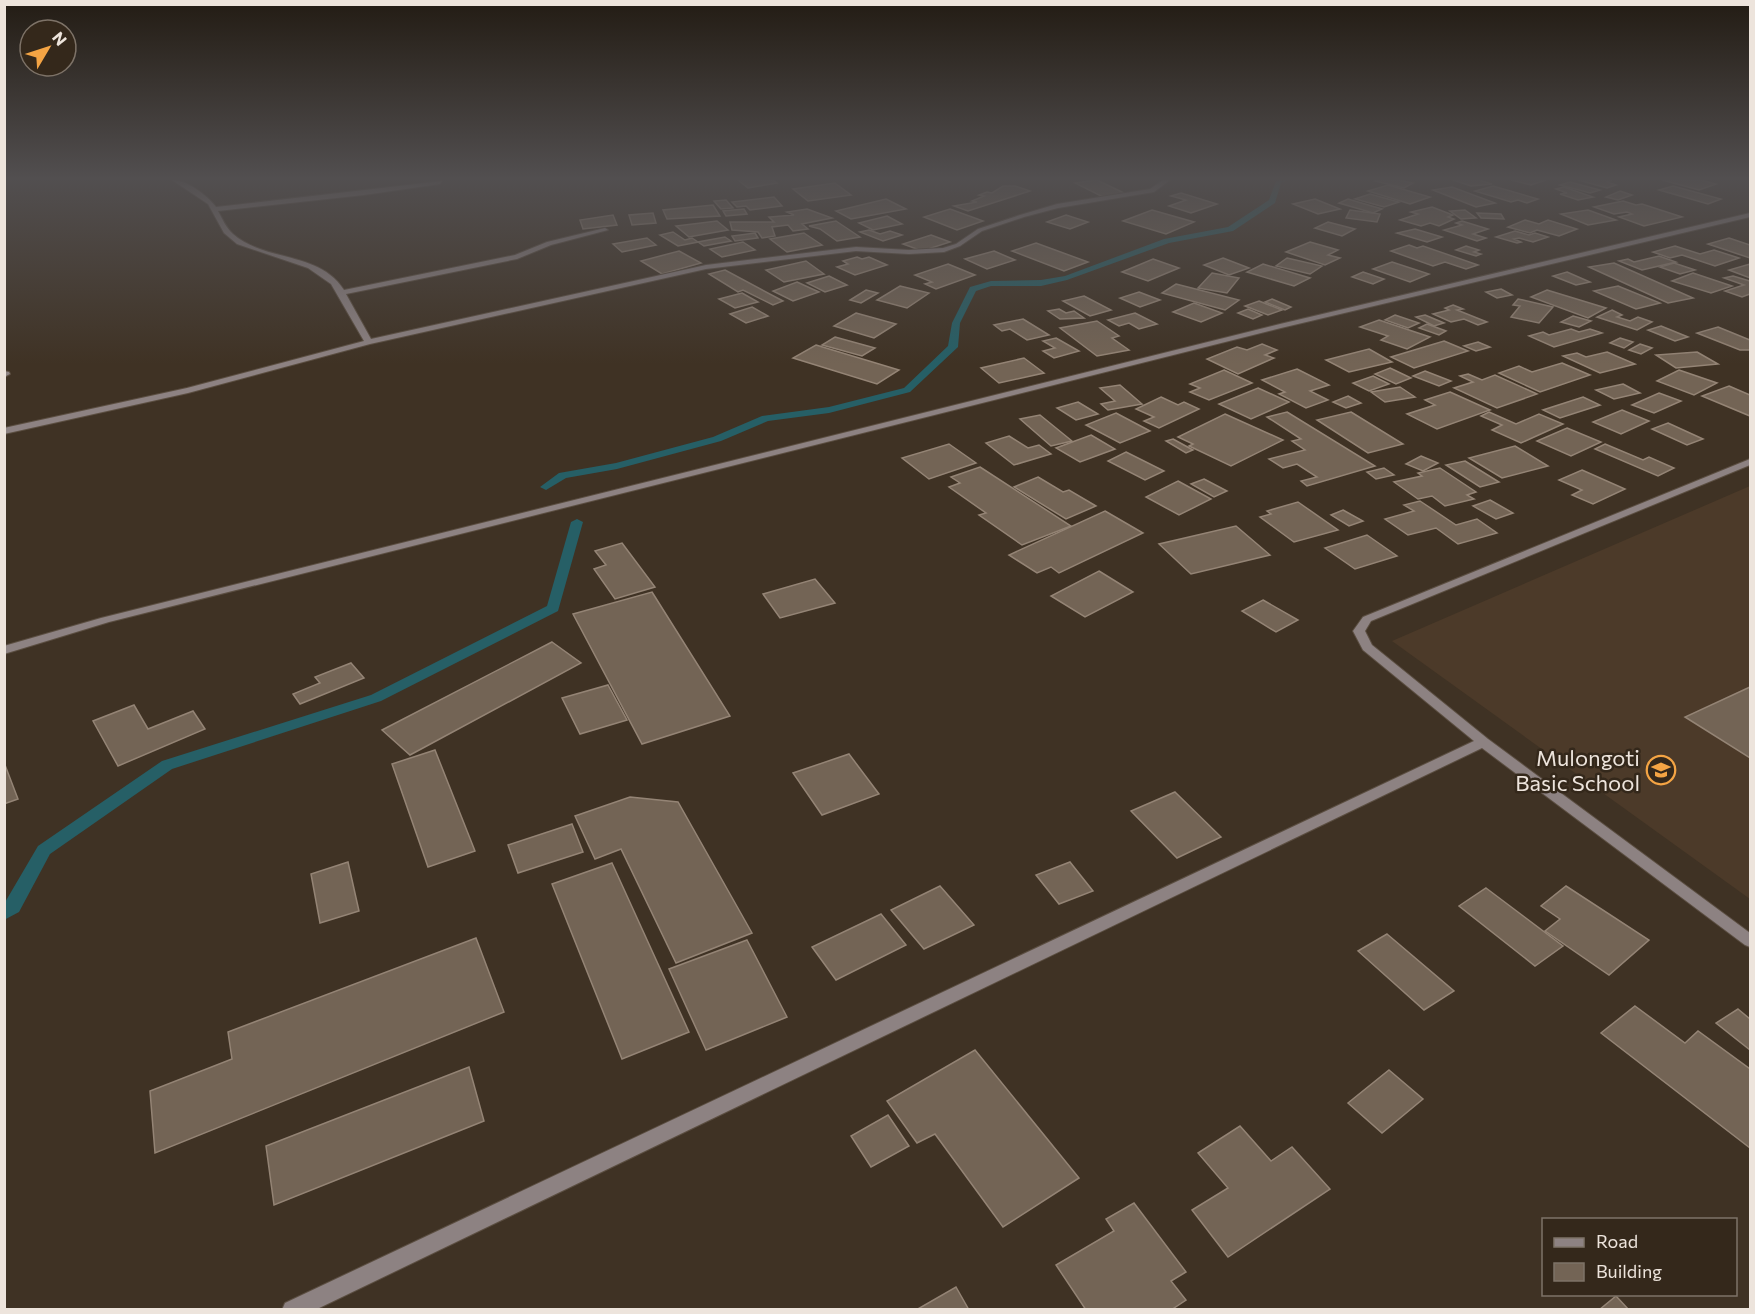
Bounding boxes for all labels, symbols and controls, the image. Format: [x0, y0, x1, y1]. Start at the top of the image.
north arrow [18, 18, 78, 78]
text: N [49, 28, 71, 49]
place label: Mulongoti Basic School [1515, 744, 1640, 796]
school or university icon: Mulongoti Basic School [1645, 754, 1677, 786]
legend [1542, 1218, 1737, 1296]
text: Road [1596, 1230, 1638, 1252]
text: Building [1596, 1260, 1662, 1282]

